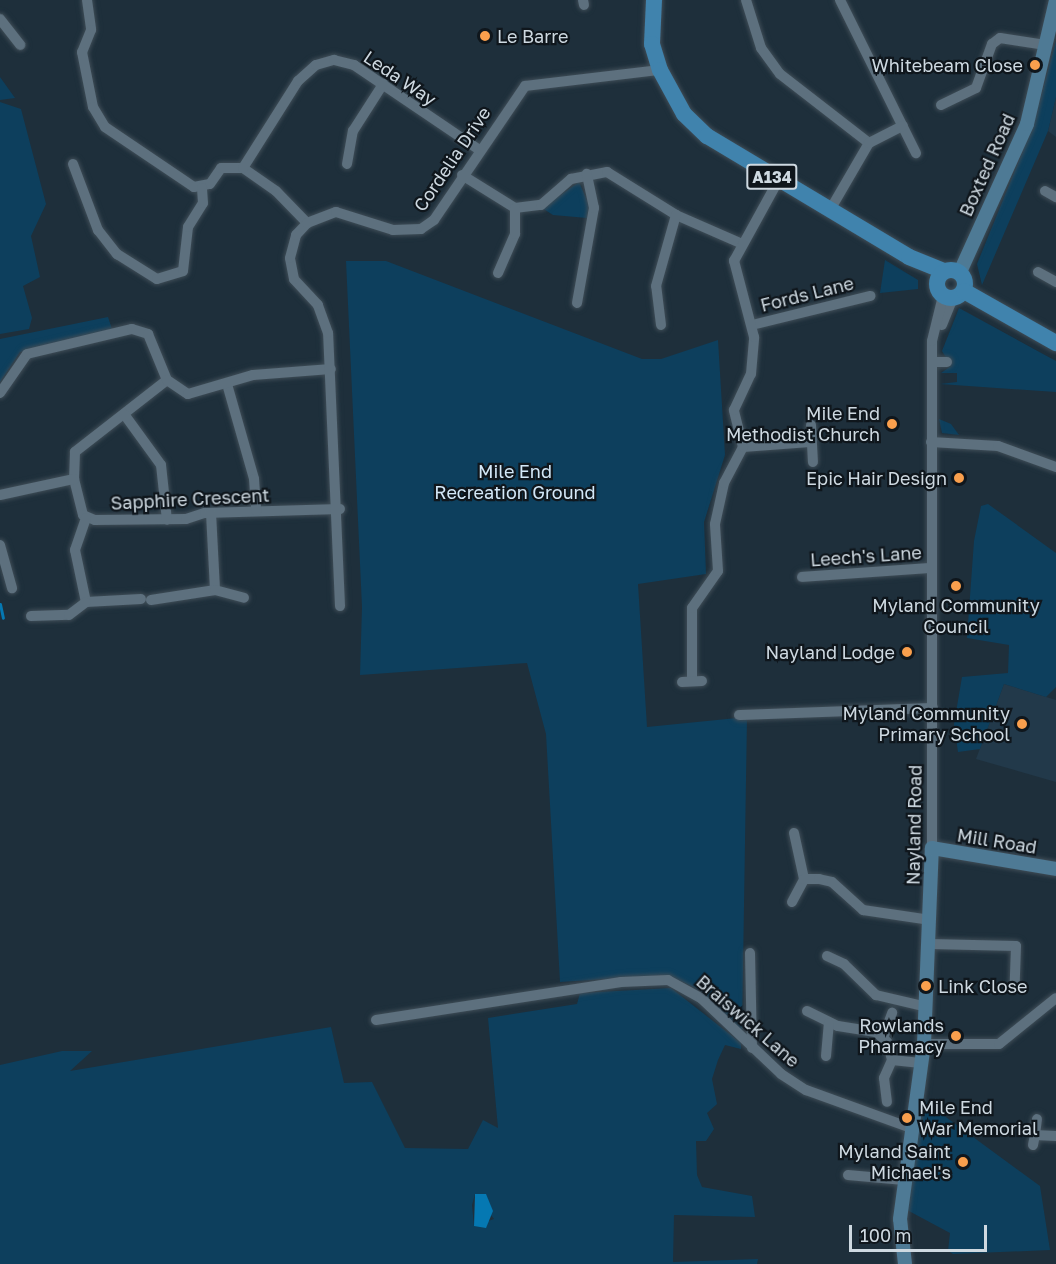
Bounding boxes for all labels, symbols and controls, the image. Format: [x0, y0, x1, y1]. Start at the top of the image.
place label: Le Barre [497, 25, 569, 47]
marker: Le Barre [478, 29, 492, 43]
street label: Leda Way [360, 46, 440, 110]
place label: Whitebeam Close [871, 54, 1023, 76]
marker: Whitebeam Close [1028, 58, 1042, 72]
street label: Cordelia Drive [409, 103, 495, 215]
street label: Boxted Road [955, 110, 1019, 220]
road number: A134 [745, 164, 799, 190]
street label: Fords Lane [758, 272, 856, 316]
place label: Mile End Methodist Church [726, 403, 880, 446]
marker: Mile End Methodist Church [885, 417, 899, 431]
park label: Mile End Recreation Ground [434, 461, 596, 504]
place label: Epic Hair Design [806, 467, 947, 489]
marker: Epic Hair Design [952, 471, 966, 485]
street label: Sapphire Crescent [110, 484, 270, 514]
street label: Leech's Lane [809, 541, 923, 571]
marker: Myland Community Council [949, 579, 963, 593]
place label: Myland Community Council [872, 595, 1040, 638]
place label: Nayland Lodge [765, 641, 895, 663]
marker: Nayland Lodge [900, 645, 914, 659]
place label: Myland Community Primary School [843, 703, 1010, 746]
marker: Myland Community Primary School [1015, 717, 1029, 731]
street label: Nayland Road [902, 765, 926, 885]
street label: Mill Road [956, 824, 1038, 858]
street label: Braiswick Lane [692, 970, 804, 1072]
place label: Link Close [938, 975, 1027, 997]
marker: Link Close [919, 979, 933, 993]
place label: Rowlands Pharmacy [858, 1015, 944, 1058]
marker: Rowlands Pharmacy [949, 1029, 963, 1043]
place label: Mile End War Memorial [919, 1097, 1038, 1140]
marker: Mile End War Memorial [900, 1111, 914, 1125]
place label: Myland Saint Michael's [838, 1141, 951, 1184]
marker: Myland Saint Michael's [956, 1155, 970, 1169]
scale bar [852, 1213, 990, 1251]
text: 100 m [860, 1224, 911, 1246]

